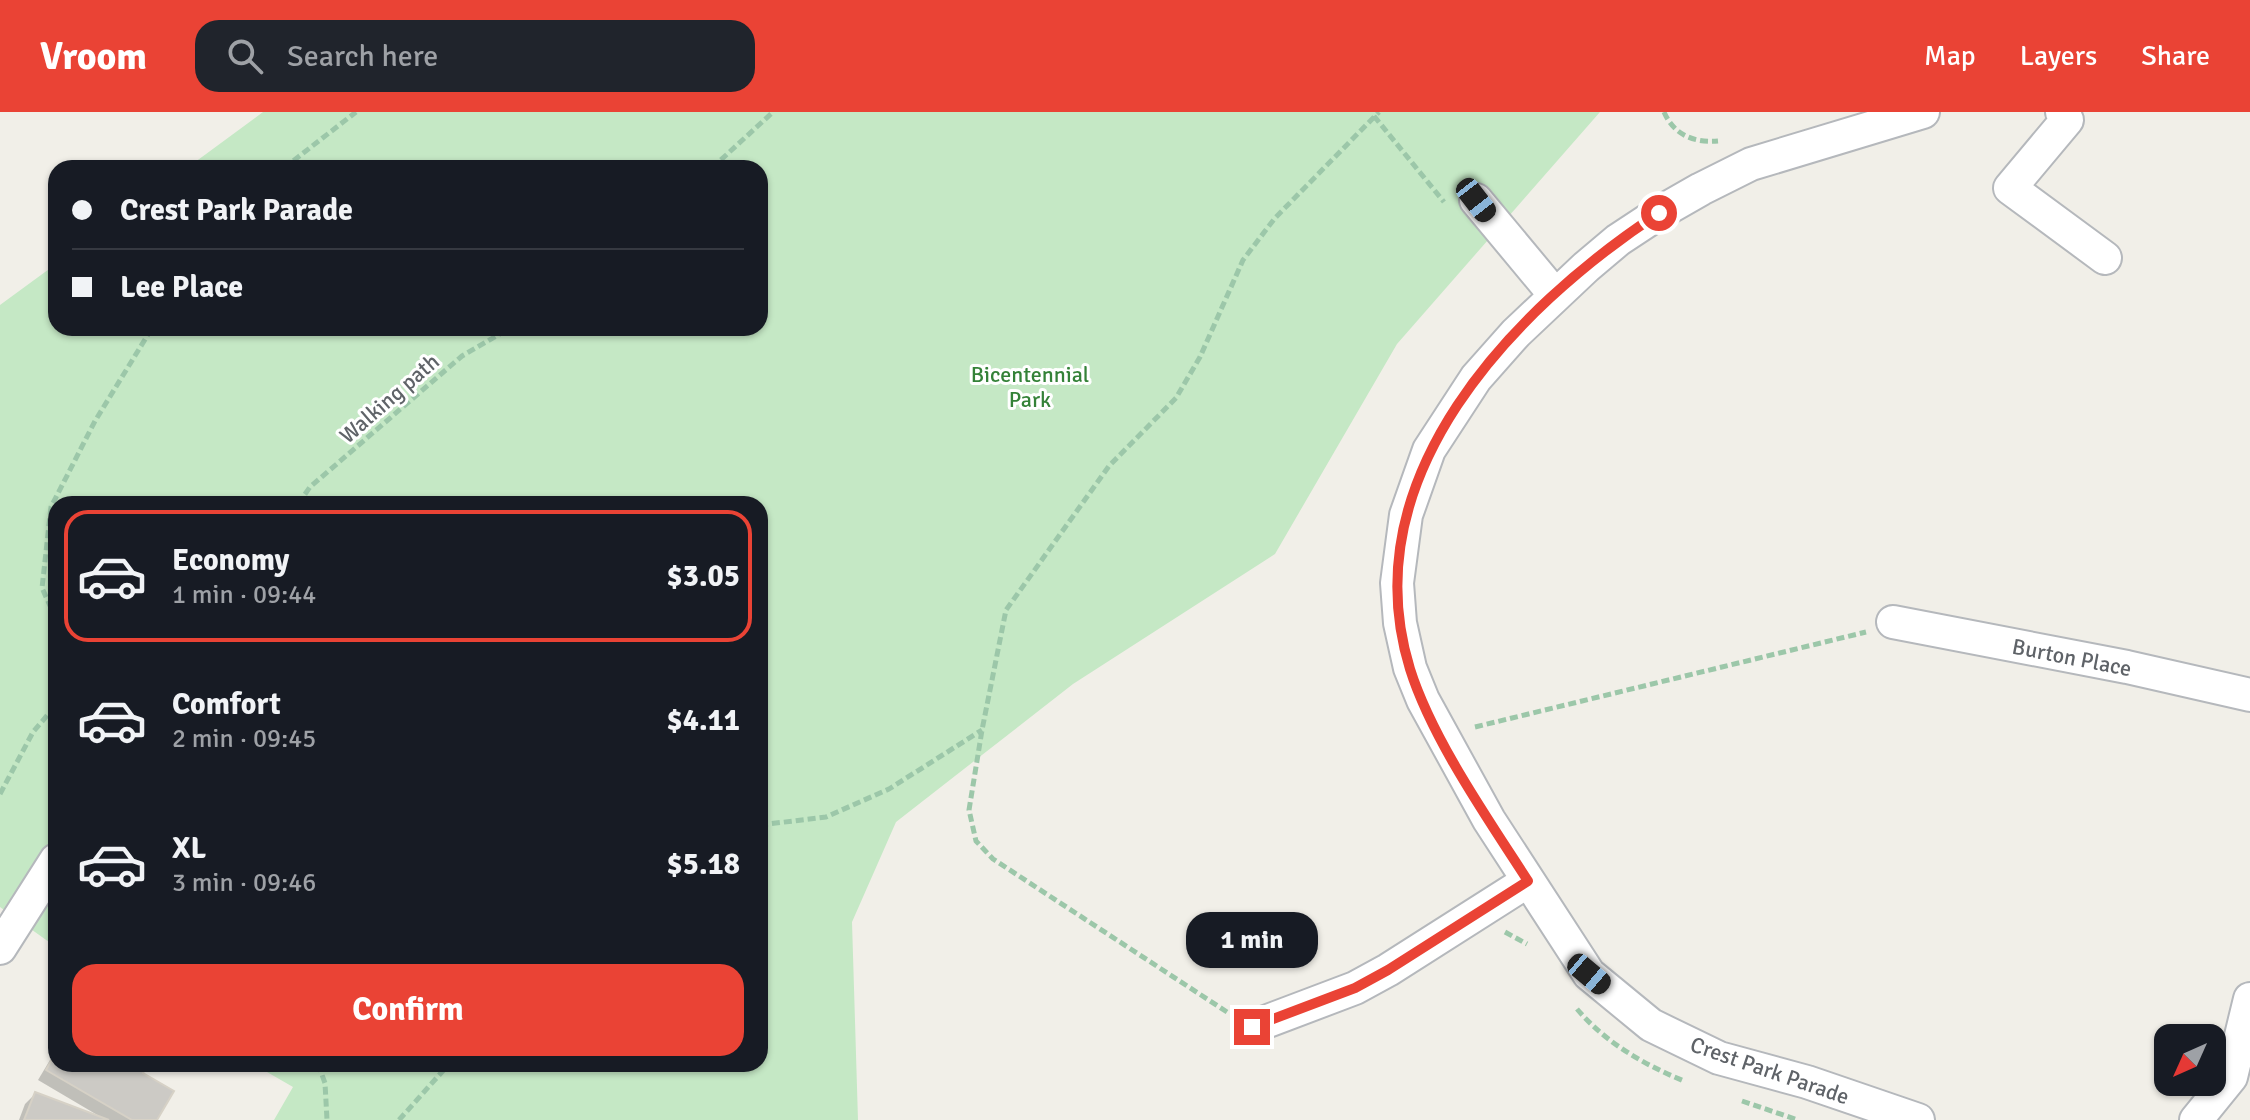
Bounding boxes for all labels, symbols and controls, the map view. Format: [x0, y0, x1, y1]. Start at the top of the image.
search box [195, 20, 755, 92]
text: Vroom [40, 33, 147, 80]
icon: search [223, 34, 267, 78]
text: Search here [287, 38, 438, 75]
text: Map [1924, 39, 1976, 73]
text: Layers [2020, 39, 2097, 73]
text: Share [2141, 39, 2210, 73]
car [1452, 174, 1500, 226]
text: Crest Park Parade [120, 192, 353, 229]
route start [1641, 195, 1677, 231]
text: Lee Place [120, 269, 243, 306]
street label: Walking path [334, 348, 445, 449]
park label: Bicentennial Park [971, 361, 1089, 413]
icon: car [76, 540, 148, 612]
text: Economy [172, 542, 289, 579]
text: $3.05 [667, 558, 740, 595]
text: 1 min · 09:44 [172, 579, 316, 611]
street label: Burton Place [2010, 633, 2134, 682]
icon: car [76, 684, 148, 756]
text: Comfort [172, 686, 281, 723]
text: $4.11 [667, 702, 740, 739]
text: 2 min · 09:45 [172, 723, 316, 755]
icon: car [76, 828, 148, 900]
text: XL [172, 830, 206, 867]
text: $5.18 [667, 846, 740, 883]
text: 3 min · 09:46 [172, 867, 316, 899]
callout: 1 min [1186, 911, 1318, 967]
text: 1 min [1221, 924, 1283, 956]
car [1563, 949, 1615, 999]
button: Confirm [72, 964, 744, 1056]
route end [1234, 1009, 1270, 1045]
north arrow [2154, 1024, 2226, 1096]
map controls [2154, 1024, 2226, 1096]
street label: Crest Park Parade [1687, 1031, 1853, 1110]

